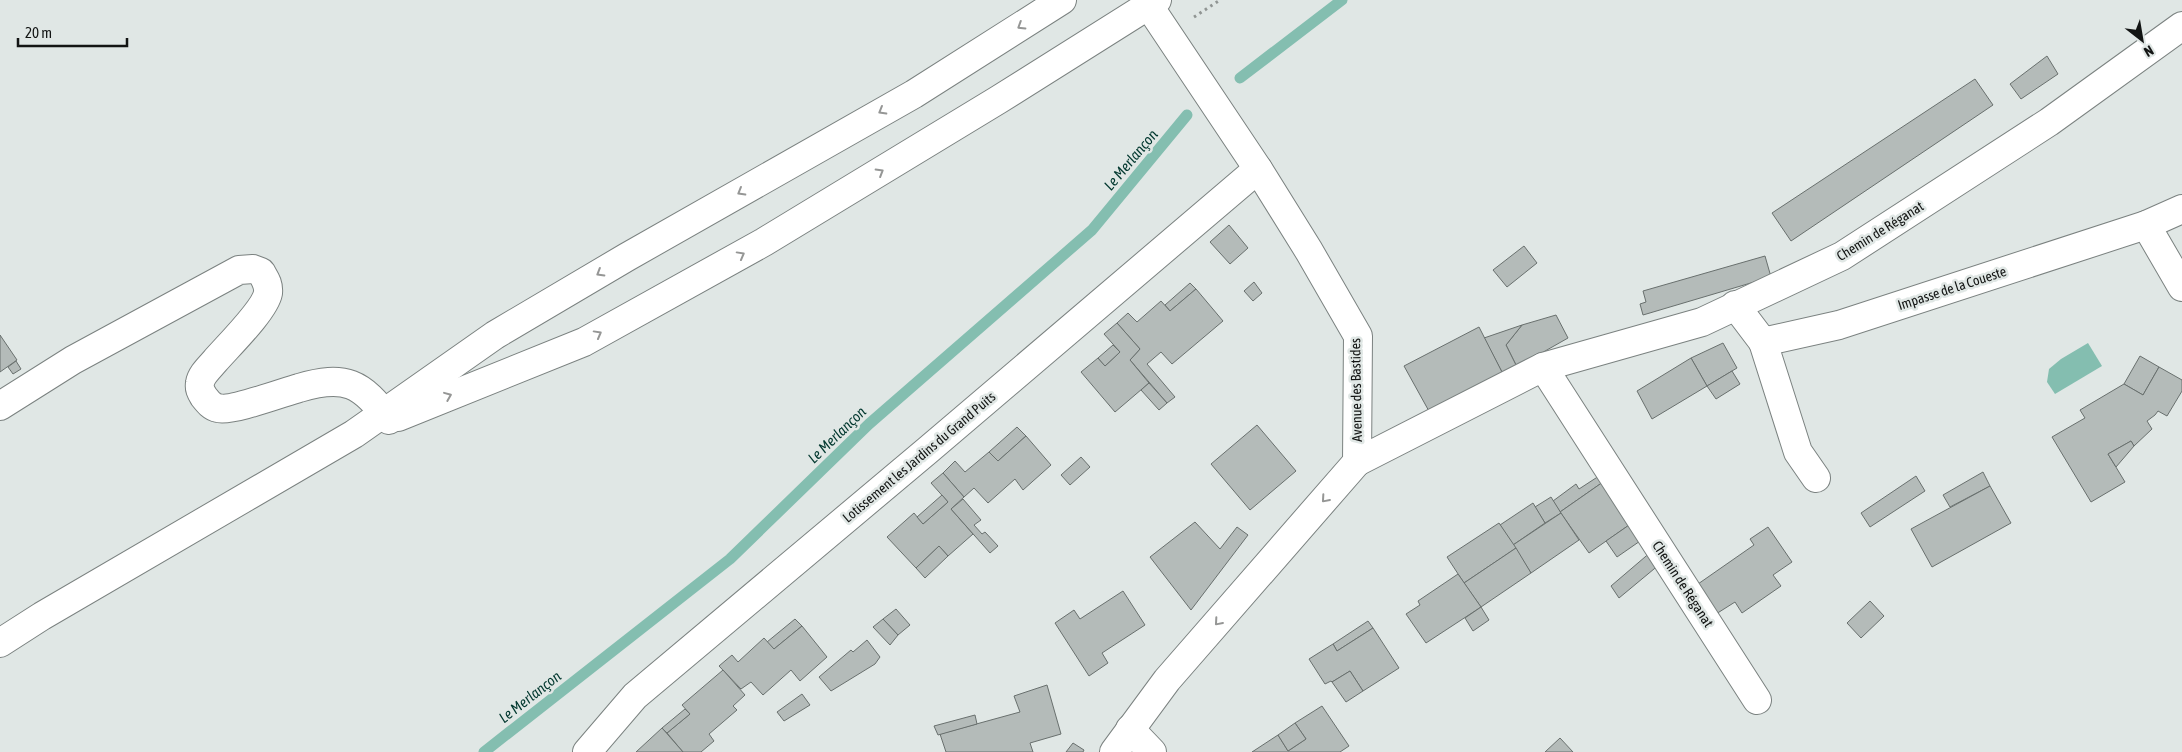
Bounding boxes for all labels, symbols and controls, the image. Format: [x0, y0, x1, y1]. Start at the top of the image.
scale bar [18, 15, 126, 47]
north arrow [2117, 15, 2167, 65]
one-way arrow [1017, 20, 1026, 29]
text: 20 m [25, 24, 52, 41]
text: N [2141, 42, 2156, 60]
one-way arrow [879, 105, 888, 115]
water label: Le Merlançon [1100, 126, 1161, 193]
one-way arrow [875, 168, 884, 178]
one-way arrow [737, 185, 746, 195]
street label: Chemin de Réganat [1834, 198, 1926, 264]
one-way arrow [735, 251, 744, 261]
street label: Impasse de la Coueste [1896, 263, 2008, 313]
one-way arrow [597, 266, 606, 276]
one-way arrow [593, 330, 602, 340]
street label: Avenue des Bastides [1347, 338, 1365, 442]
street label: Lotissement les Jardins du Grand Puits [839, 388, 999, 526]
one-way arrow [444, 392, 452, 402]
water label: Le Merlançon [804, 403, 869, 466]
one-way arrow [1321, 494, 1330, 503]
street label: Chemin de Réganat [1649, 538, 1717, 630]
one-way arrow [1215, 616, 1224, 625]
water label: Le Merlançon [495, 667, 564, 726]

